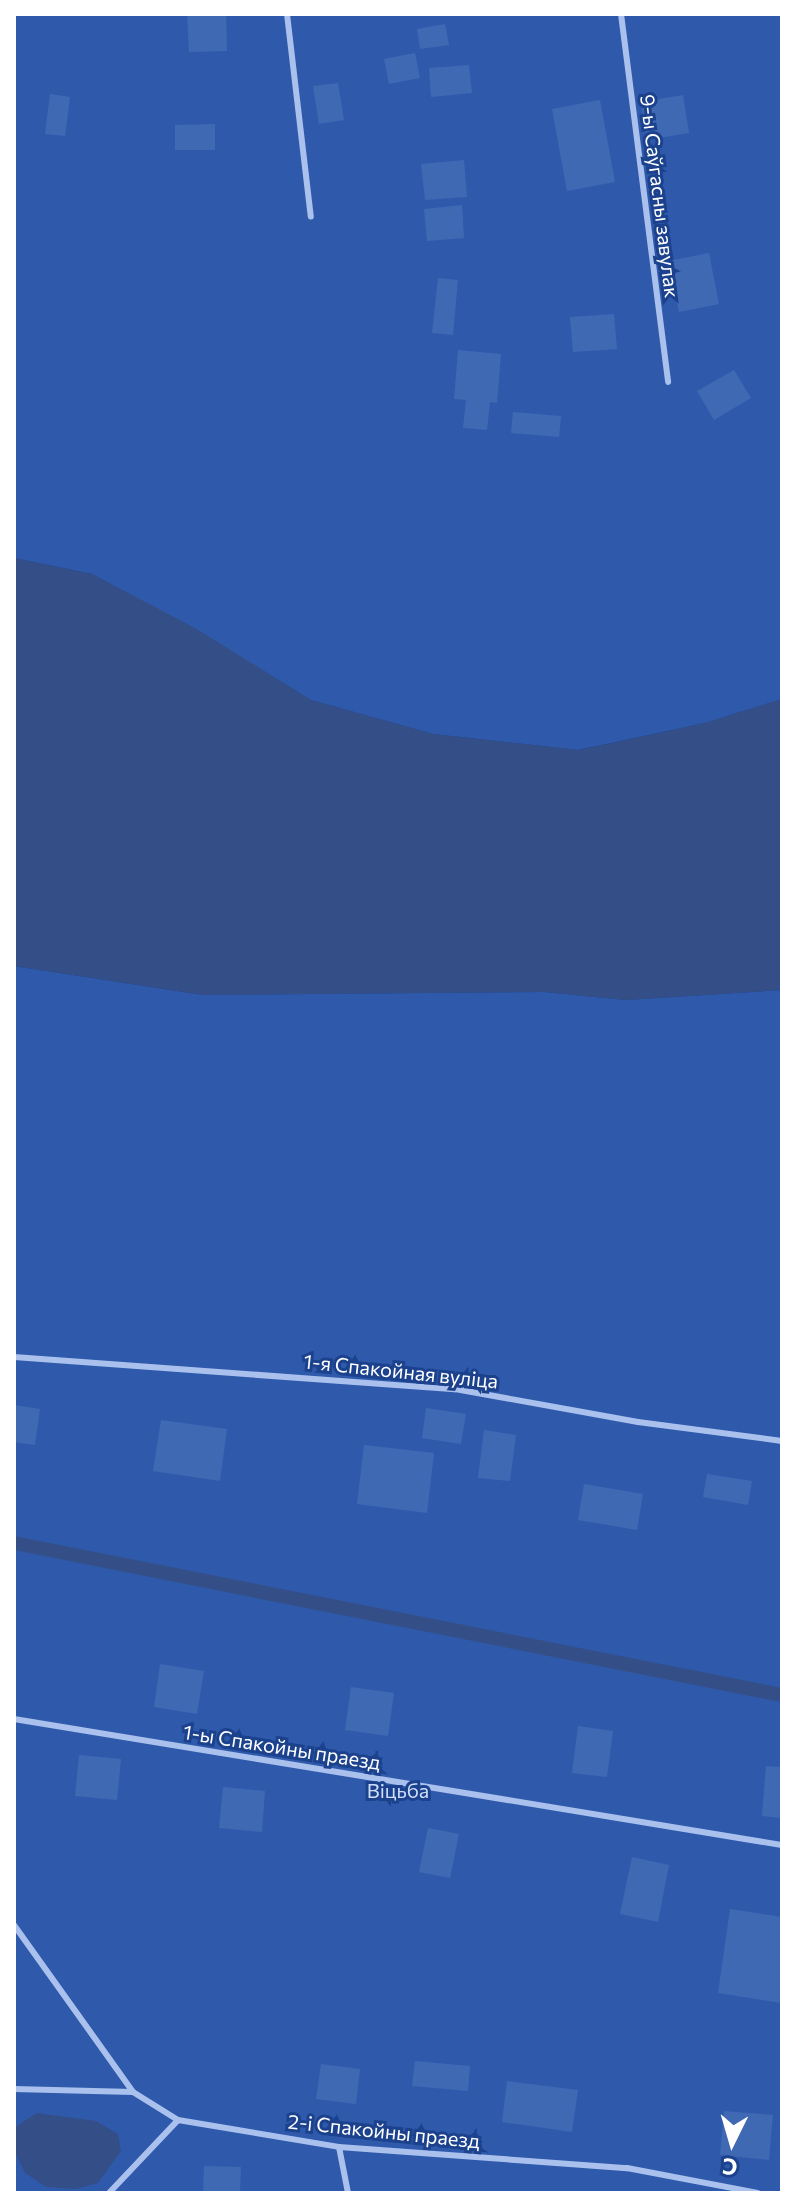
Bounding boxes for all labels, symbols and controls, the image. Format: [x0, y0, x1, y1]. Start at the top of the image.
street label: 9-ы Саўгасны завулак [636, 93, 684, 299]
street label: 1-я Спакойная вуліца [303, 1349, 499, 1393]
street label: 1-ы Спакойны праезд [182, 1720, 382, 1774]
park label: Віцьба [367, 1778, 429, 1802]
north arrow [692, 2103, 772, 2183]
street label: 2-і Спакойны праезд [287, 2109, 481, 2153]
text: С [721, 2153, 739, 2182]

